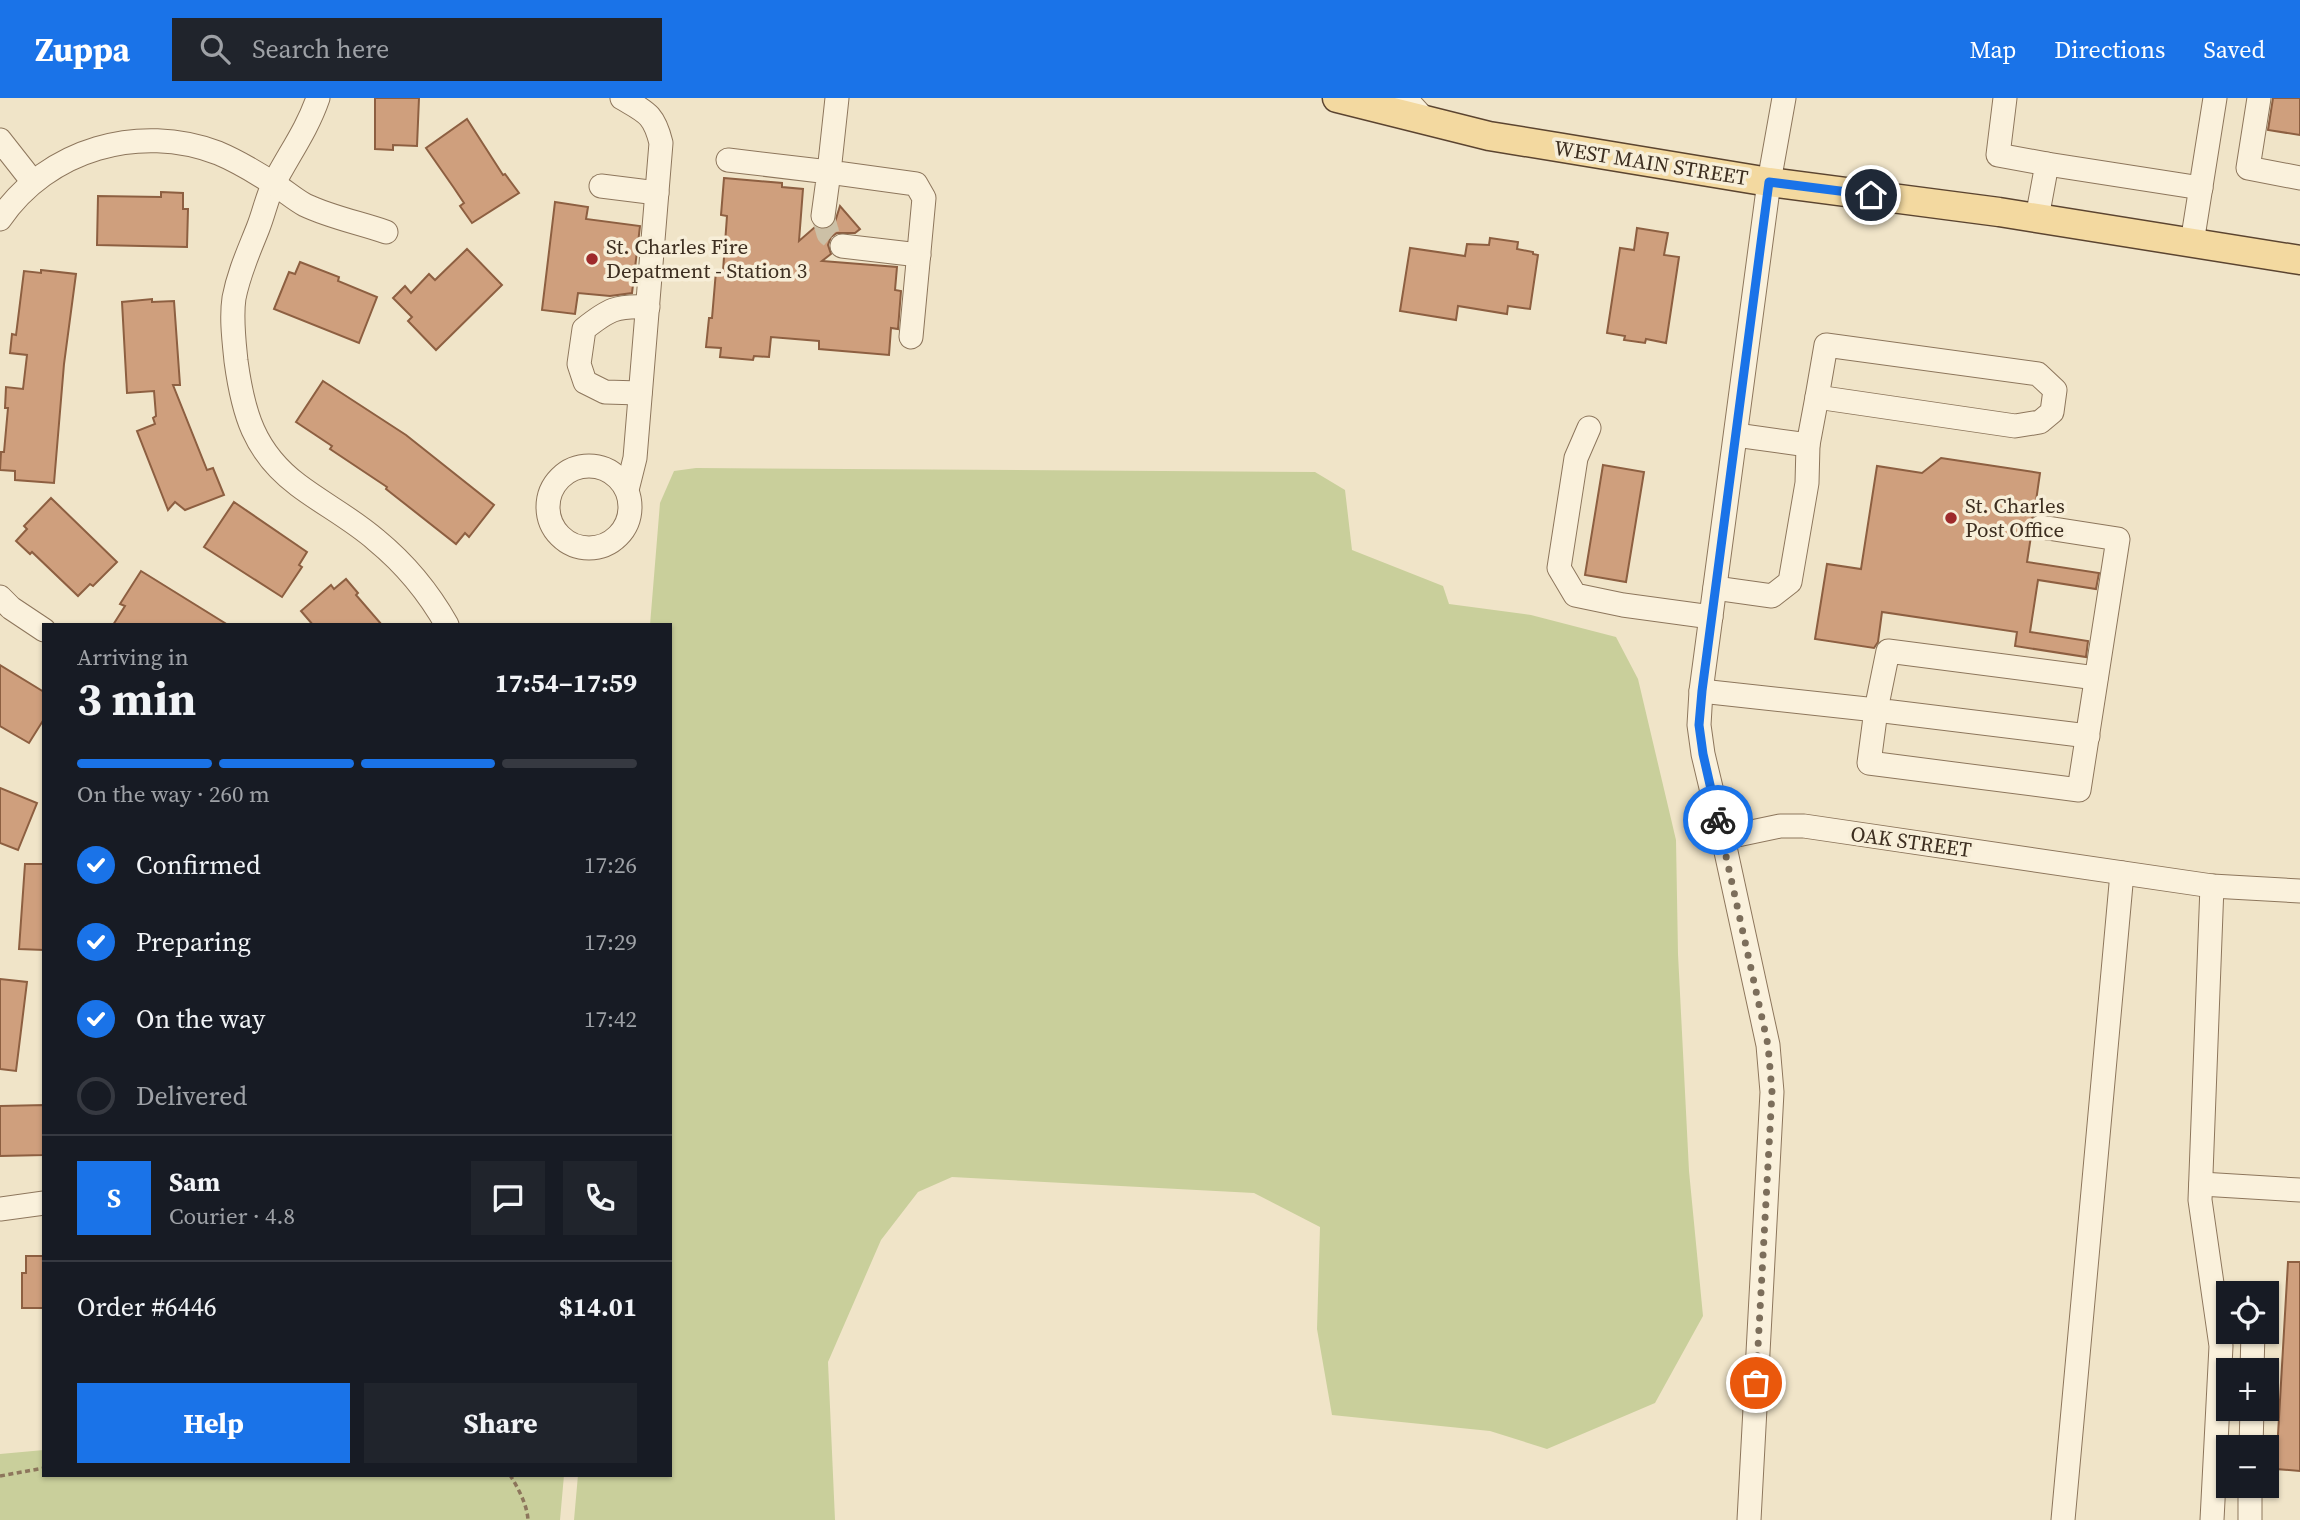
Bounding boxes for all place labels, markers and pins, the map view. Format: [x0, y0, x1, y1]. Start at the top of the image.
pin [1841, 165, 1901, 225]
place label: St. Charles Fire Depatment - Station 3 [606, 232, 807, 285]
marker: St. Charles Fire Depatment - Station 3 [584, 251, 600, 267]
place label: St. Charles Post Office [1965, 491, 2065, 544]
marker: St. Charles Post Office [1943, 510, 1959, 526]
pin [1726, 1353, 1786, 1413]

